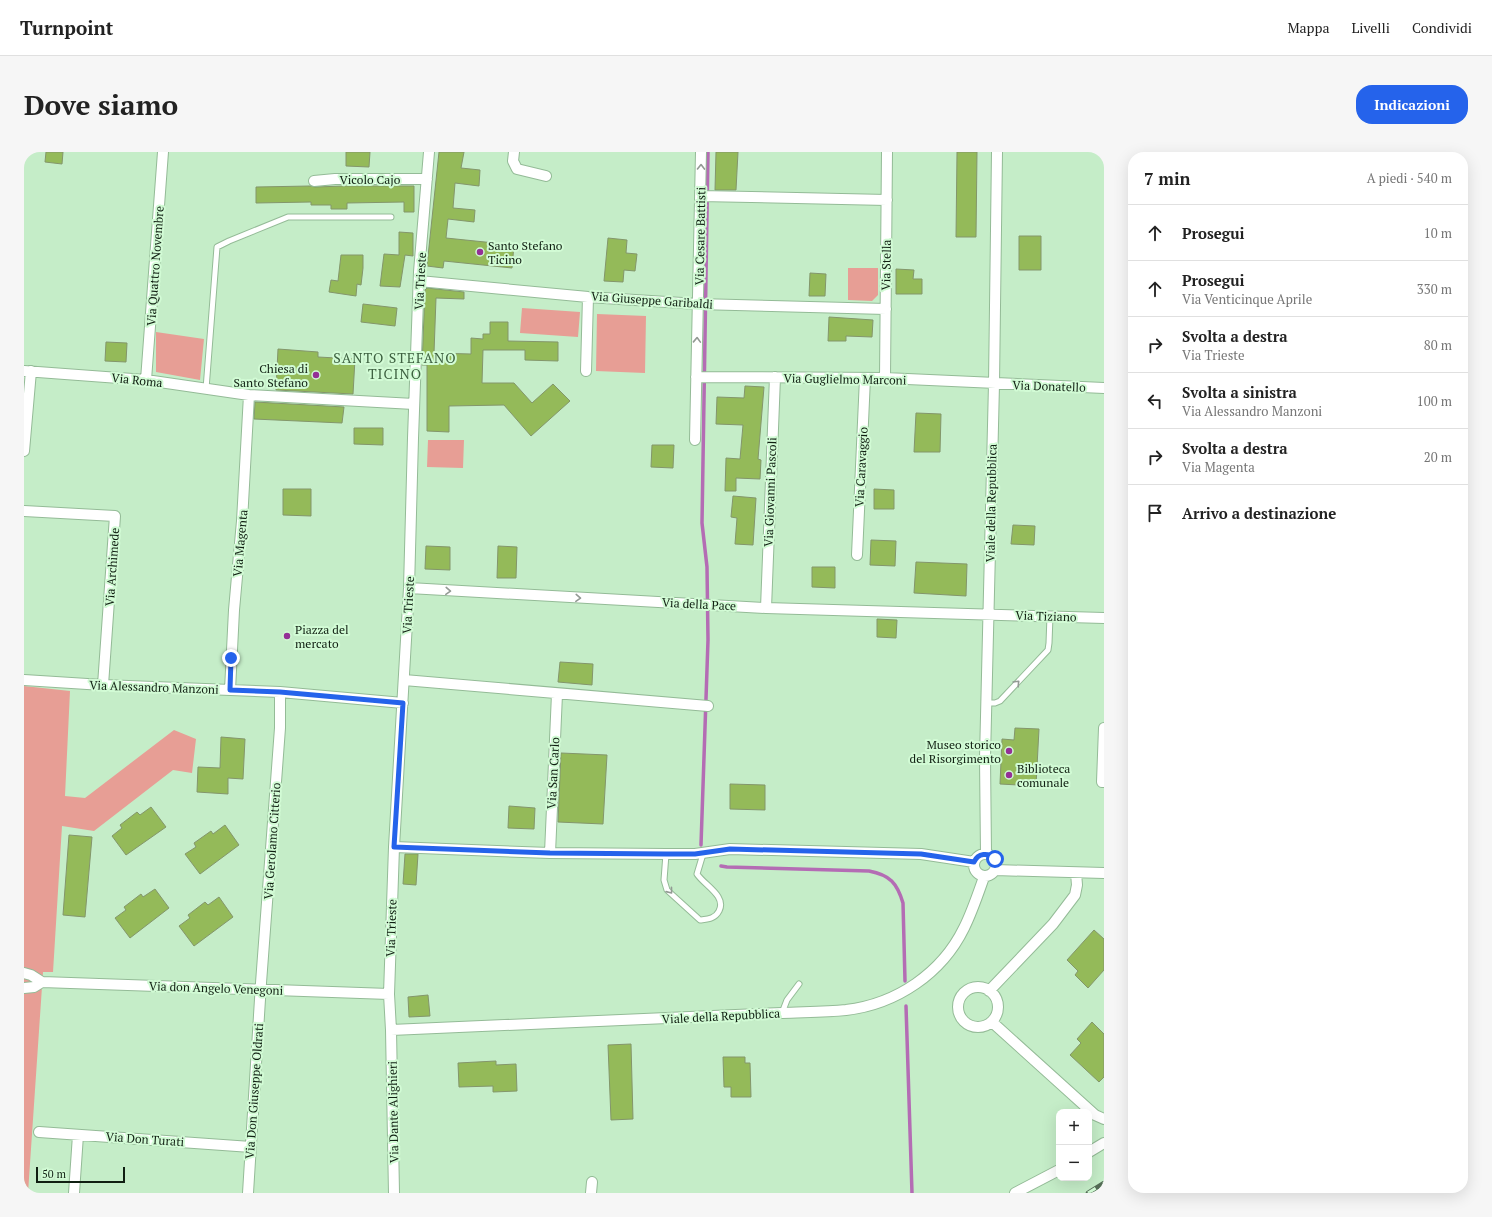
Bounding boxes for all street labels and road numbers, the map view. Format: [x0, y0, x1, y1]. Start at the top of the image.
street label: Vicolo Cajo [340, 172, 401, 187]
street label: Via Cesare Battisti [692, 186, 708, 285]
street label: Via Quattro Novembre [143, 205, 167, 327]
street label: Via Stella [878, 239, 894, 291]
street label: Via Trieste [411, 252, 429, 310]
street label: Via Giuseppe Garibaldi [590, 288, 714, 312]
street label: Via Roma [111, 370, 163, 390]
street label: Via Guglielmo Marconi [783, 370, 907, 388]
street label: Via Donatello [1012, 377, 1086, 395]
street label: Via Caravaggio [851, 426, 871, 507]
street label: Via Giovanni Pascoli [761, 437, 779, 547]
street label: Viale della Repubblica [982, 444, 1000, 562]
street label: Via Magenta [230, 509, 250, 577]
street label: Via Archimede [102, 527, 122, 607]
street label: Via Trieste [399, 576, 417, 634]
street label: Via della Pace [662, 595, 736, 613]
street label: Via Tiziano [1015, 607, 1077, 625]
street label: Via Alessandro Manzoni [89, 677, 219, 697]
street label: Via San Carlo [544, 736, 562, 809]
street label: Via Gerolamo Citterio [260, 782, 284, 900]
street label: Via Trieste [382, 899, 400, 957]
street label: Via don Angelo Venegoni [149, 978, 284, 998]
street label: Viale della Repubblica [661, 1005, 781, 1027]
street label: Via Don Giuseppe Oldrati [242, 1022, 266, 1160]
street label: Via Dante Alighieri [385, 1060, 401, 1163]
street label: Via Don Turati [105, 1129, 185, 1149]

